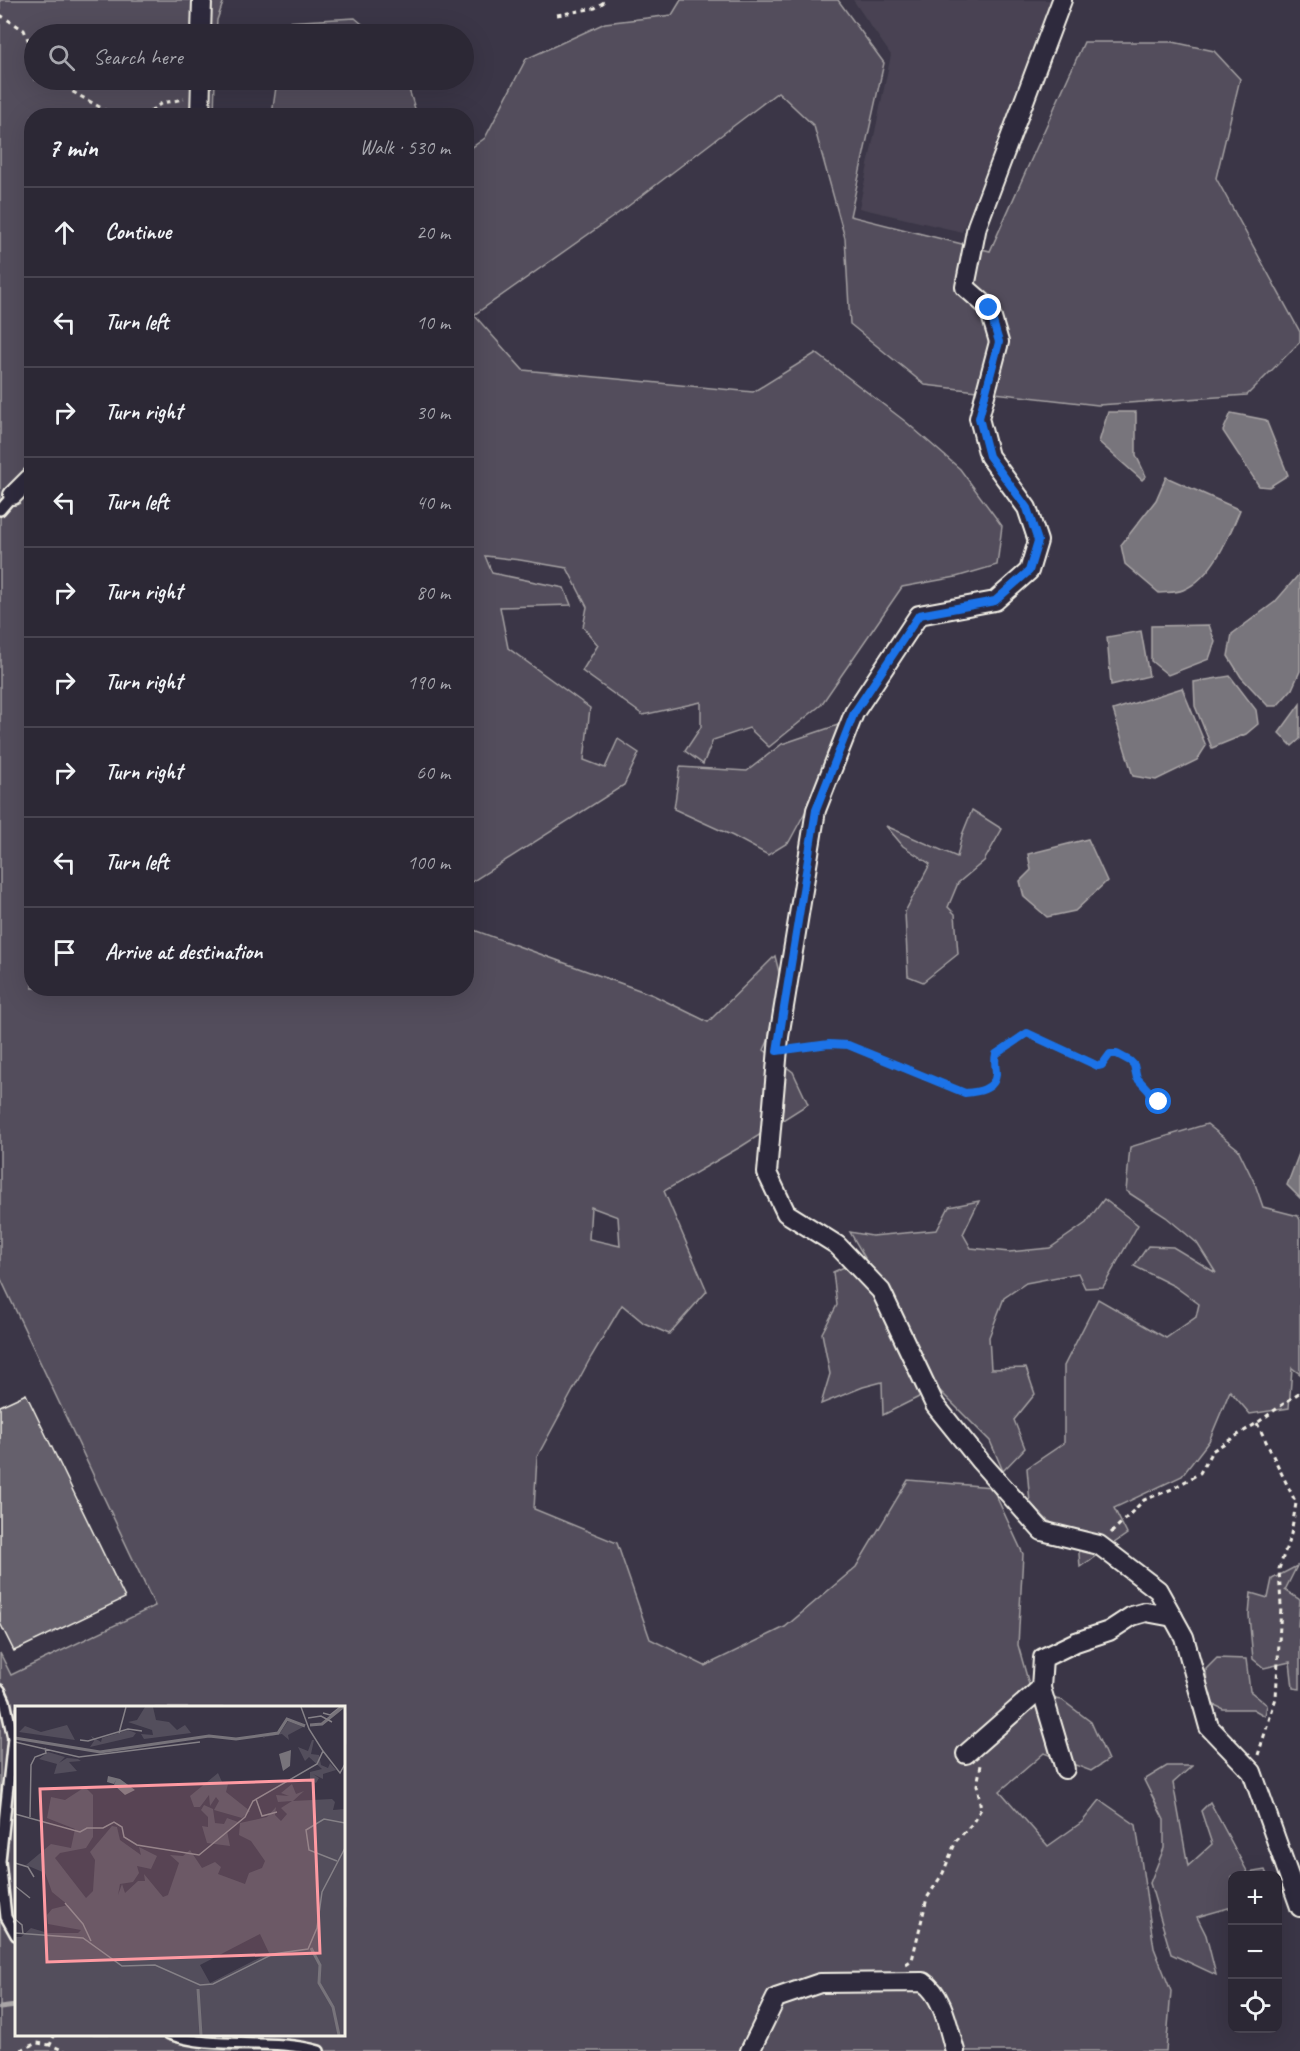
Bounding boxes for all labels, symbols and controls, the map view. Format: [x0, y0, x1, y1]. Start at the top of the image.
search box [24, 24, 474, 90]
icon: search [45, 41, 78, 74]
text: Search here [93, 43, 183, 71]
text: 7 min [48, 131, 98, 164]
text: Walk · 530 m [360, 135, 450, 160]
icon: ahead [48, 216, 81, 249]
text: Continue [105, 218, 171, 246]
text: 20 m [416, 220, 450, 245]
route end [975, 294, 1001, 320]
icon: left [48, 306, 81, 339]
text: Turn left [105, 308, 169, 336]
text: 10 m [416, 310, 450, 335]
icon: right [48, 396, 81, 429]
text: Turn right [105, 398, 182, 426]
text: 30 m [416, 400, 450, 425]
icon: left [48, 486, 81, 519]
text: Turn left [105, 488, 169, 516]
text: 40 m [416, 490, 450, 515]
icon: right [48, 576, 81, 609]
text: Turn right [105, 578, 182, 606]
text: 80 m [416, 580, 450, 605]
icon: right [48, 666, 81, 699]
text: Turn right [105, 668, 182, 696]
text: 190 m [407, 670, 450, 695]
icon: right [48, 756, 81, 789]
text: Turn right [105, 758, 182, 786]
text: 60 m [416, 760, 450, 785]
icon: left [48, 846, 81, 879]
text: Turn left [105, 848, 169, 876]
text: 100 m [407, 850, 450, 875]
icon: arrive [48, 936, 81, 969]
text: Arrive at destination [105, 938, 262, 966]
route start [1145, 1088, 1171, 1114]
inset map [15, 1706, 345, 2036]
map controls [1228, 1871, 1282, 2033]
button: + [1228, 1871, 1282, 1925]
button: − [1228, 1925, 1282, 1979]
button: locate [1228, 1979, 1282, 2033]

